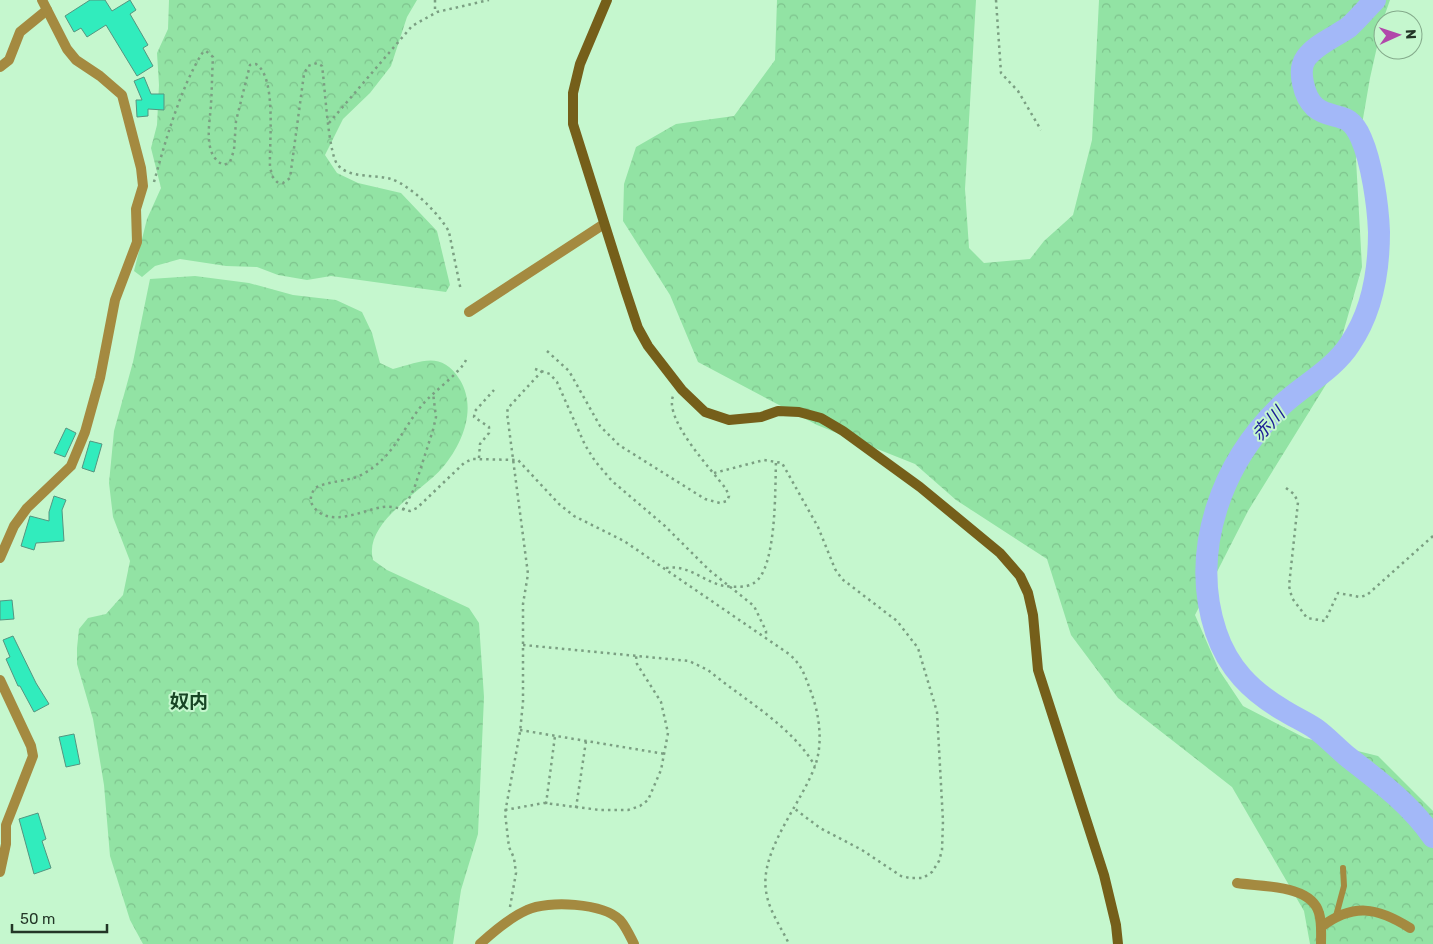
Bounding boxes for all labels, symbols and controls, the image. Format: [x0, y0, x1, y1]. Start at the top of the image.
north arrow [1373, 10, 1423, 60]
text: N [1402, 29, 1419, 40]
water label: 赤川 [1247, 401, 1291, 446]
district label: 奴内 [170, 690, 208, 713]
scale bar [12, 902, 108, 934]
text: 50 m [20, 910, 55, 928]

